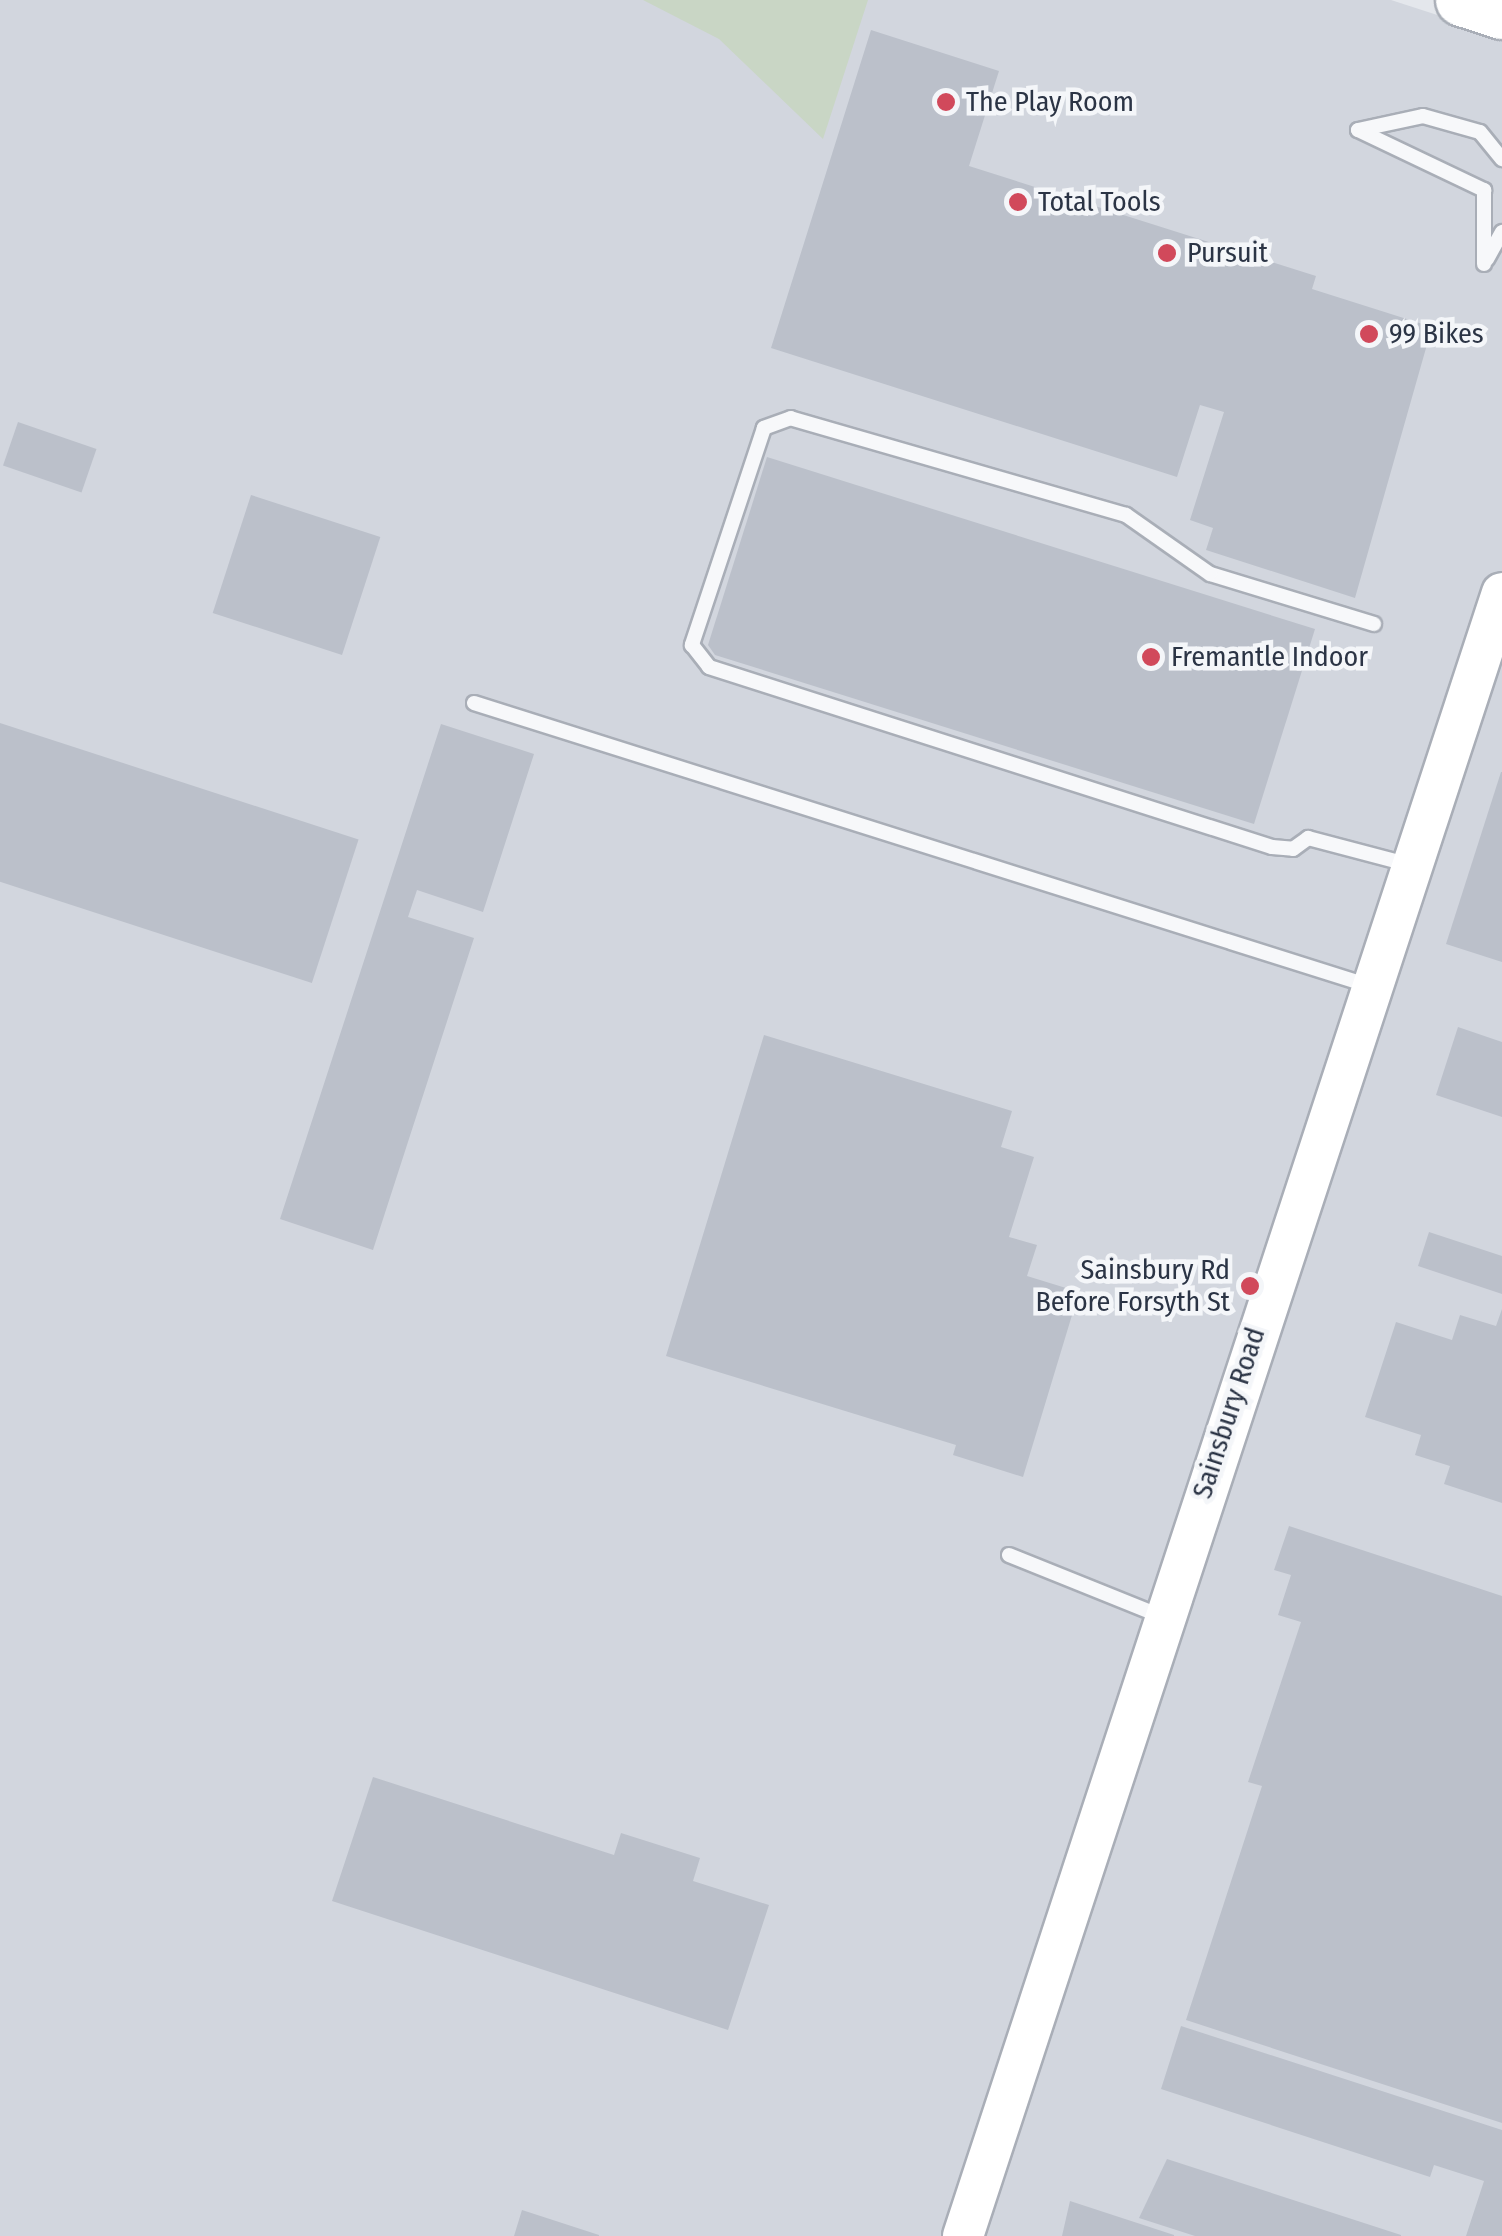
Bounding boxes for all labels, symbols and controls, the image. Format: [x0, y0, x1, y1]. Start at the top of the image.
place label: The Play Room [966, 85, 1134, 119]
marker: The Play Room [935, 91, 957, 113]
place label: Total Tools [1038, 185, 1161, 219]
marker: Total Tools [1007, 191, 1029, 213]
place label: Pursuit [1187, 236, 1268, 270]
marker: Pursuit [1156, 242, 1178, 264]
place label: 99 Bikes [1389, 317, 1484, 351]
marker: 99 Bikes [1358, 323, 1380, 345]
place label: Fremantle Indoor [1171, 640, 1368, 674]
marker: Fremantle Indoor [1140, 646, 1162, 668]
place label: Sainsbury Rd Before Forsyth St [1035, 1253, 1230, 1319]
marker: Sainsbury Rd Before Forsyth St [1239, 1275, 1261, 1297]
street label: Sainsbury Road [1186, 1323, 1272, 1503]

